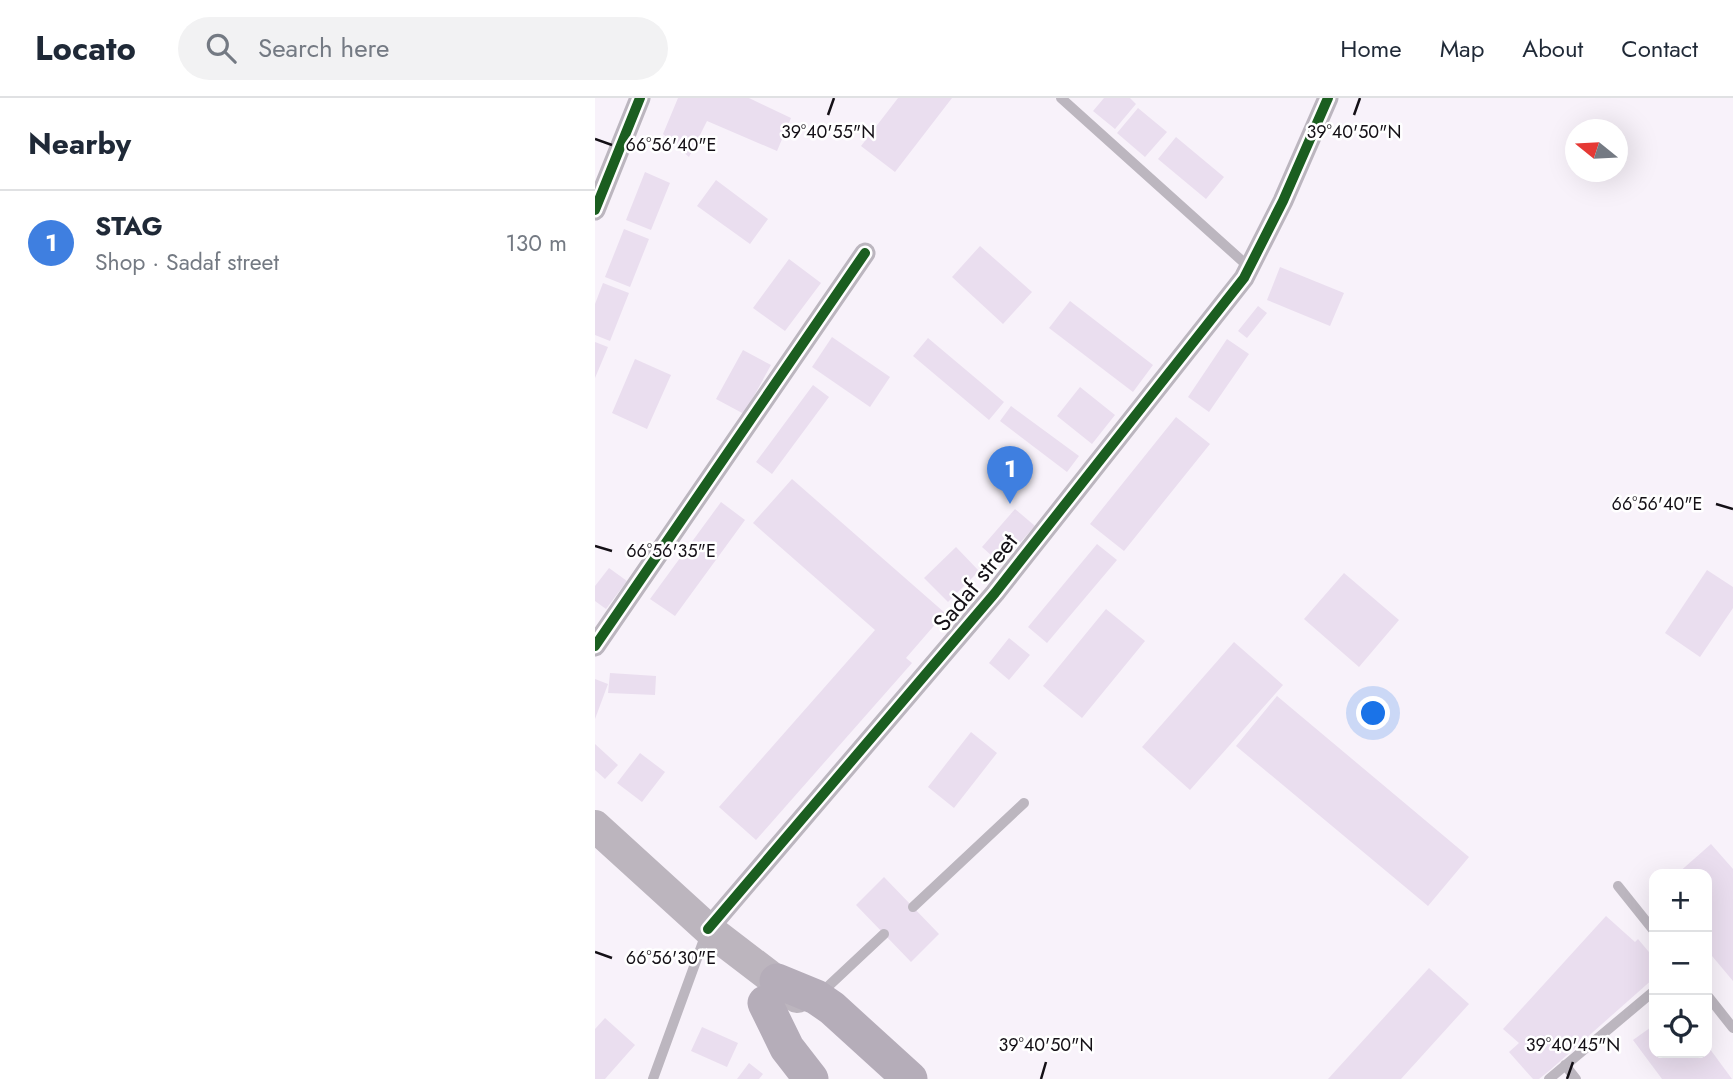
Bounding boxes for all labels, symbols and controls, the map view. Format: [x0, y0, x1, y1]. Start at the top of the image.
search box [178, 17, 668, 80]
text: Locato [35, 25, 136, 72]
icon: search [202, 29, 240, 67]
text: Search here [258, 29, 389, 67]
text: Home [1340, 31, 1402, 66]
text: Map [1440, 31, 1484, 66]
text: About [1522, 31, 1583, 66]
text: Contact [1621, 31, 1698, 66]
text: 39°40'55"N [781, 119, 875, 145]
text: 39°40'50"N [1307, 119, 1401, 145]
north arrow [1565, 119, 1628, 182]
text: Nearby [28, 122, 131, 165]
text: 66°56'40"E [626, 132, 716, 158]
text: STAG [95, 207, 163, 245]
text: 1 [45, 226, 57, 260]
text: 130 m [505, 226, 567, 260]
text: Shop · Sadaf street [95, 245, 279, 279]
pin: 1 [987, 446, 1033, 504]
text: 66°56'40"E [1612, 491, 1702, 517]
street label: Sadaf street [924, 525, 1026, 639]
text: 66°56'35"E [626, 538, 716, 564]
your location [1356, 696, 1390, 730]
map controls [1649, 869, 1712, 1058]
button: + [1649, 869, 1712, 932]
button: − [1649, 932, 1712, 995]
text: 66°56'30"E [626, 945, 716, 971]
button: locate [1649, 995, 1712, 1058]
text: 39°40'50"N [999, 1032, 1093, 1058]
text: 39°40'45"N [1526, 1032, 1620, 1058]

